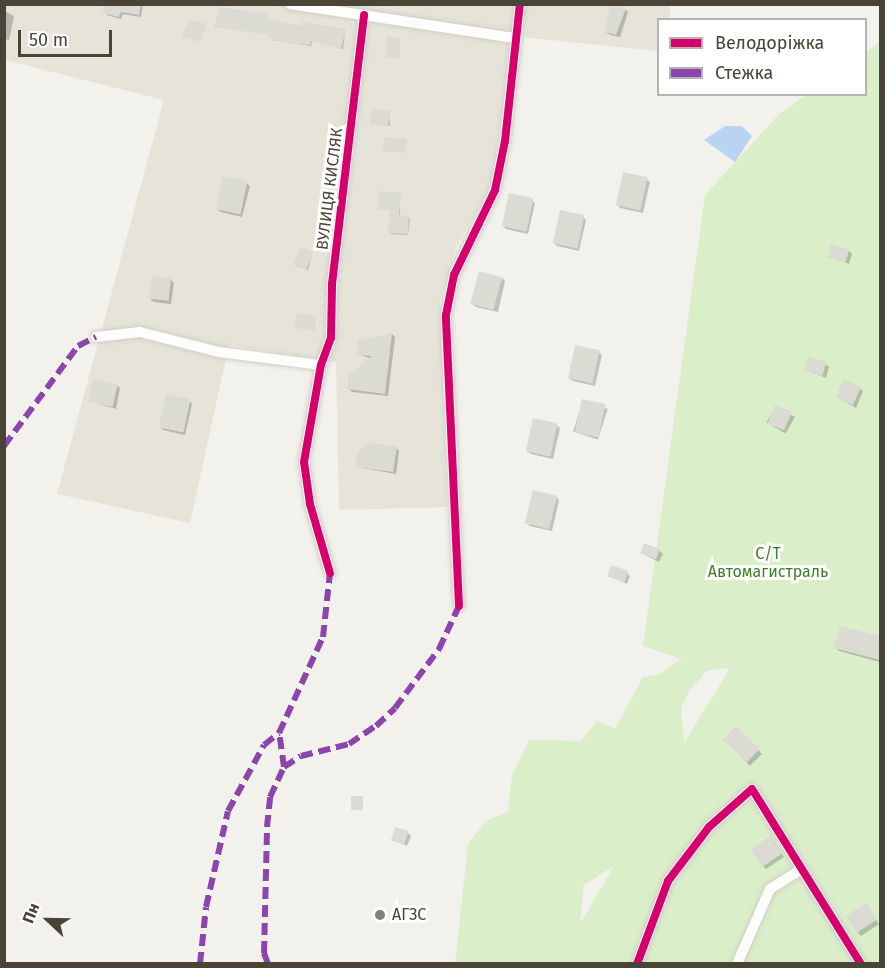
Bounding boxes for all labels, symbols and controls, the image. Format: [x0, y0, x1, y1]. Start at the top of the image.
scale bar [21, 18, 116, 56]
legend [657, 18, 867, 96]
text: 50 m [29, 29, 68, 51]
text: Велодоріжка [715, 32, 824, 54]
text: Стежка [715, 62, 773, 84]
street label: ВУЛИЦЯ КИСЛЯК [313, 127, 347, 251]
park label: С/Т Автомагистраль [708, 544, 828, 582]
north arrow [18, 890, 78, 950]
text: Пн [18, 900, 43, 926]
place label: АГЗС [392, 905, 426, 925]
marker: АГЗС [373, 908, 387, 922]

